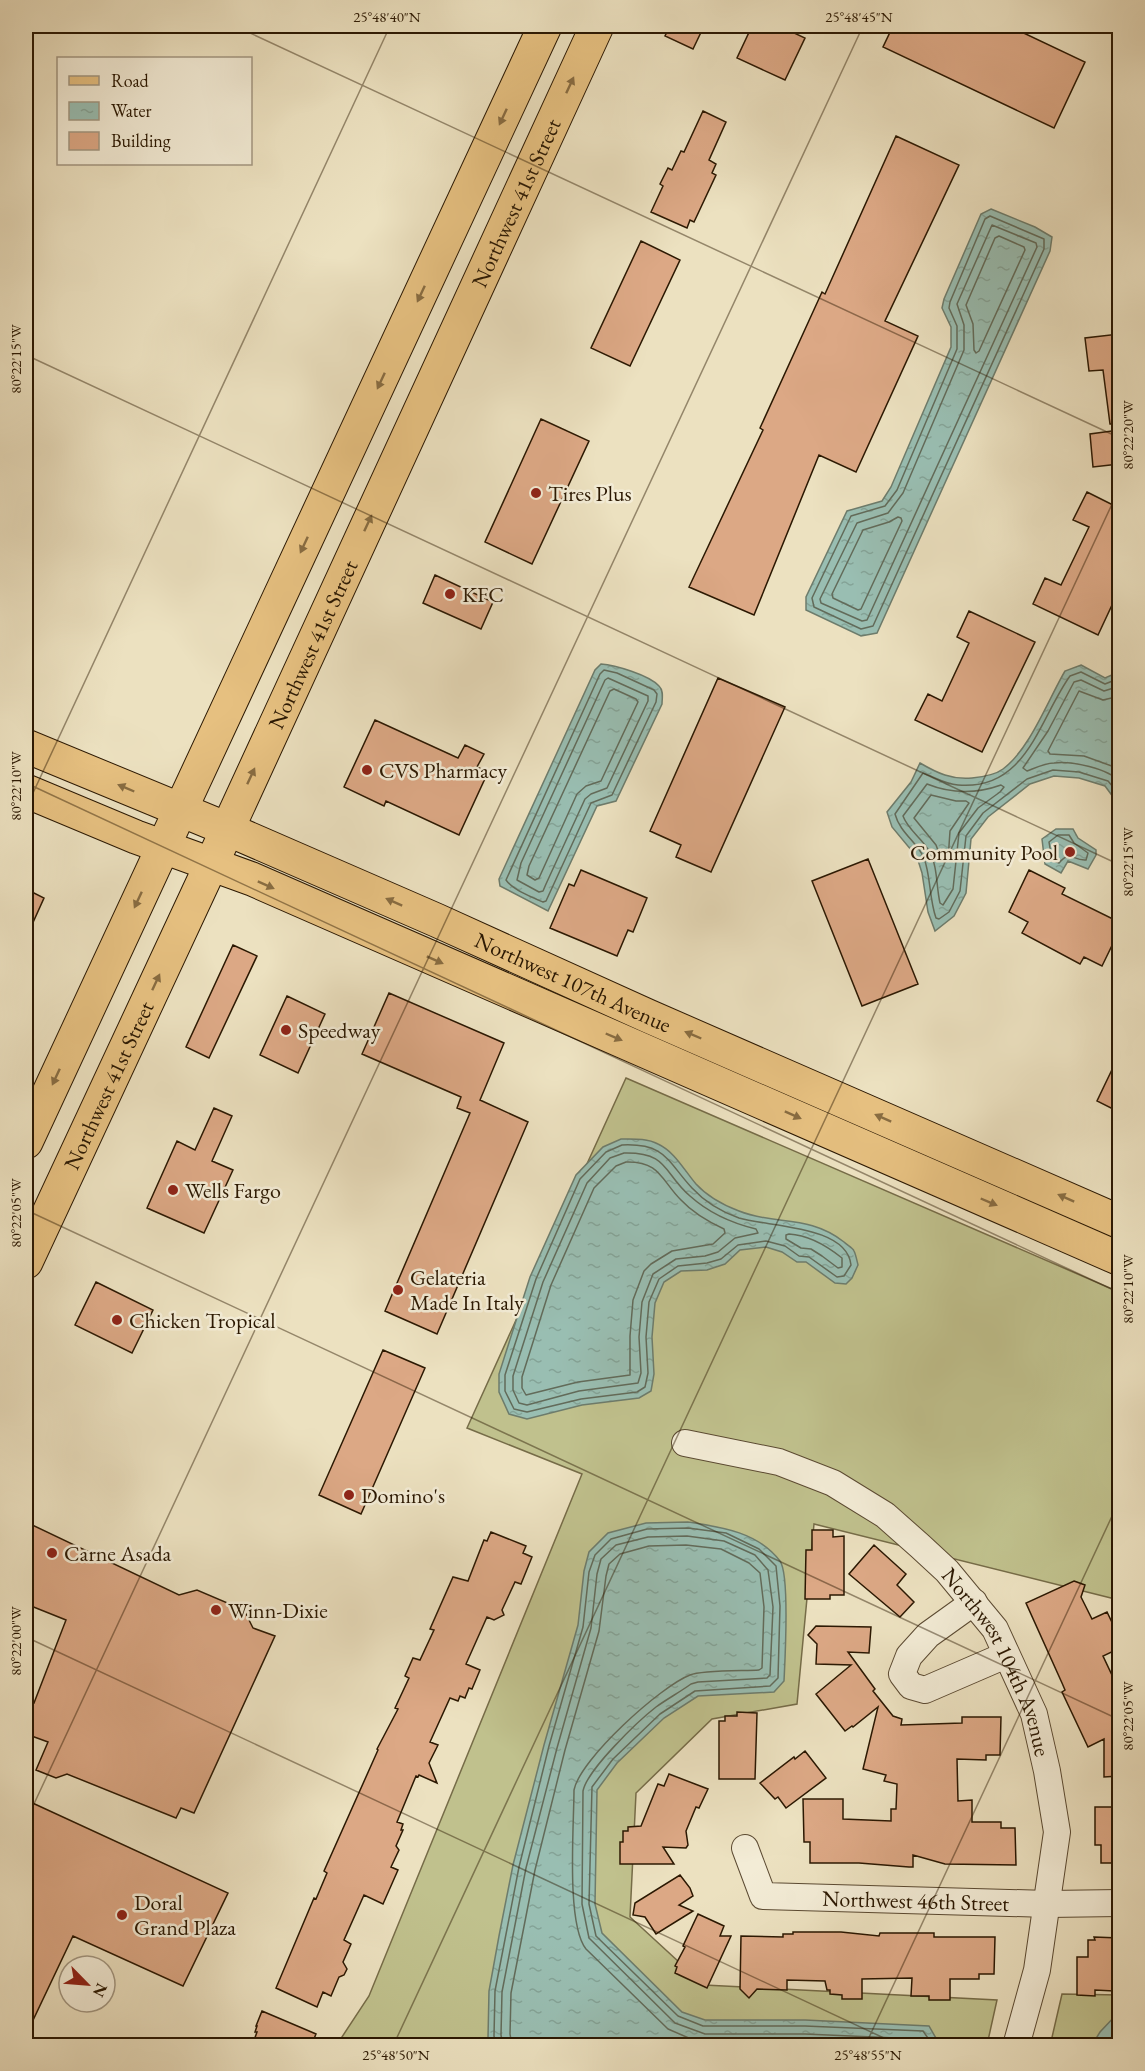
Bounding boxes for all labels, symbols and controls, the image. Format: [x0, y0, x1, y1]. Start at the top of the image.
text: 25°48'40"N [353, 7, 421, 26]
text: 25°48'45"N [825, 7, 893, 26]
legend [57, 57, 252, 165]
text: Road [111, 69, 150, 92]
one-way arrow [565, 76, 574, 93]
text: Water [111, 99, 152, 122]
one-way arrow [499, 108, 508, 125]
street label: Northwest 41st Street [465, 114, 568, 292]
text: Building [111, 129, 171, 152]
one-way arrow [417, 285, 426, 302]
text: 80°22'15"W [6, 324, 25, 394]
one-way arrow [376, 372, 386, 390]
text: 80°22'20"W [1118, 400, 1137, 470]
place label: Tires Plus [548, 479, 632, 508]
marker: Tires Plus [529, 486, 543, 500]
one-way arrow [363, 513, 373, 531]
one-way arrow [299, 537, 309, 555]
street label: Northwest 41st Street [262, 555, 364, 734]
place label: KFC [462, 580, 504, 609]
marker: KFC [443, 587, 457, 601]
text: 80°22'10"W [6, 751, 25, 821]
place label: CVS Pharmacy [379, 756, 507, 785]
marker: CVS Pharmacy [360, 763, 374, 777]
one-way arrow [247, 767, 257, 785]
one-way arrow [117, 783, 135, 792]
text: 80°22'15"W [1118, 827, 1137, 897]
place label: Community Pool [910, 838, 1058, 867]
marker: Community Pool [1063, 845, 1077, 859]
one-way arrow [257, 880, 275, 890]
one-way arrow [133, 892, 142, 909]
one-way arrow [384, 897, 402, 907]
street label: Northwest 107th Avenue [470, 926, 676, 1040]
one-way arrow [427, 955, 444, 964]
one-way arrow [152, 974, 161, 991]
street label: Northwest 41st Street [57, 996, 161, 1174]
place label: Speedway [298, 1016, 381, 1045]
marker: Speedway [279, 1023, 293, 1037]
one-way arrow [684, 1030, 702, 1039]
one-way arrow [606, 1033, 623, 1042]
one-way arrow [51, 1069, 60, 1086]
one-way arrow [785, 1110, 802, 1119]
one-way arrow [873, 1113, 891, 1123]
place label: Wells Fargo [185, 1176, 281, 1205]
text: 80°22'05"W [6, 1178, 25, 1248]
marker: Wells Fargo [166, 1183, 180, 1197]
one-way arrow [1057, 1193, 1075, 1203]
one-way arrow [981, 1198, 998, 1207]
text: 80°22'10"W [1118, 1254, 1137, 1324]
place label: Gelateria Made In Italy [410, 1263, 524, 1317]
marker: Gelateria Made In Italy [391, 1283, 405, 1297]
place label: Chicken Tropical [129, 1306, 275, 1335]
marker: Chicken Tropical [110, 1313, 124, 1327]
place label: Domino's [361, 1481, 445, 1510]
marker: Domino's [342, 1488, 356, 1502]
place label: Carne Asada [64, 1539, 172, 1568]
marker: Carne Asada [45, 1546, 59, 1560]
street label: Northwest 104th Avenue [935, 1562, 1057, 1760]
place label: Winn-Dixie [228, 1596, 328, 1625]
marker: Winn-Dixie [209, 1603, 223, 1617]
text: 80°22'00"W [6, 1606, 25, 1676]
text: 80°22'05"W [1118, 1681, 1137, 1751]
street label: Northwest 46th Street [822, 1884, 1010, 1918]
place label: Doral Grand Plaza [134, 1888, 236, 1942]
marker: Doral Grand Plaza [115, 1908, 129, 1922]
north arrow [57, 1954, 117, 2014]
text: N [88, 1980, 112, 2000]
text: 25°48'50"N [362, 2045, 430, 2064]
text: 25°48'55"N [834, 2045, 902, 2064]

